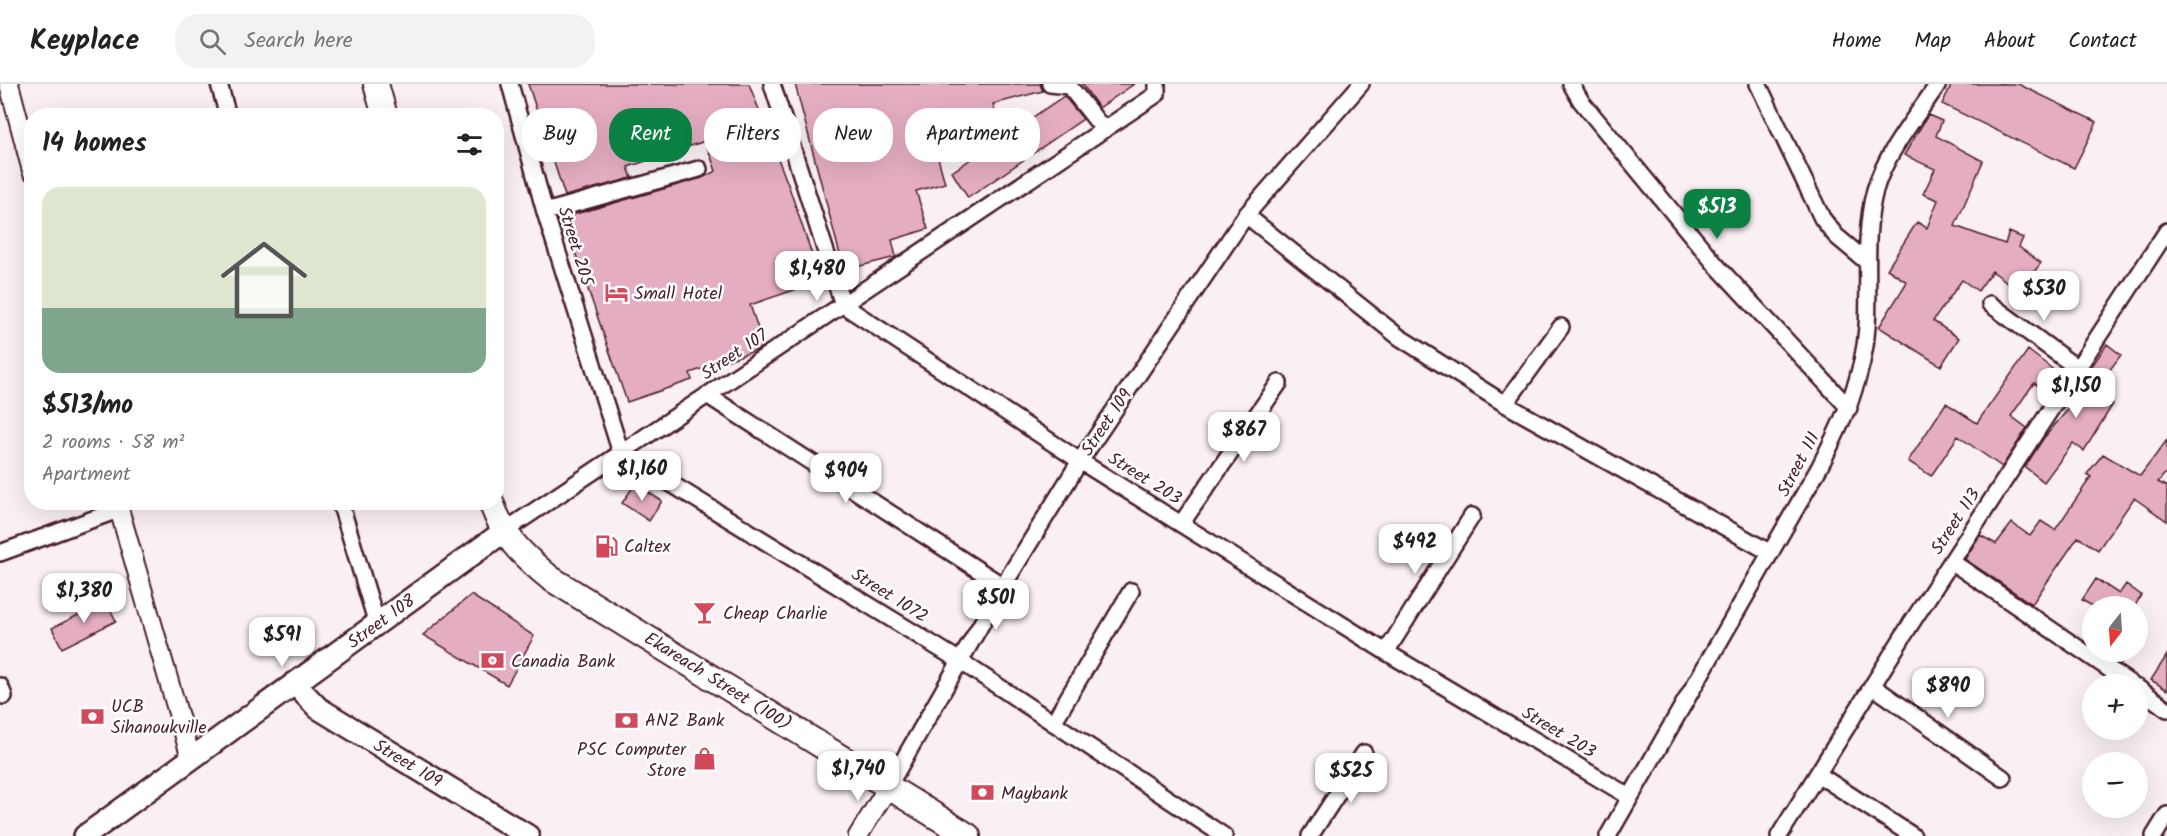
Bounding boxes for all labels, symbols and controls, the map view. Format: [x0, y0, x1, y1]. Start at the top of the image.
search box [175, 14, 595, 68]
text: Keyplace [30, 19, 139, 64]
text: Search here [244, 24, 353, 59]
icon: search [196, 25, 229, 58]
text: Home [1832, 25, 1881, 58]
text: Map [1914, 25, 1951, 58]
text: About [1984, 25, 2035, 58]
text: Contact [2068, 25, 2137, 58]
chip: Buy [522, 108, 597, 162]
chip: Rent [609, 108, 692, 162]
chip: Filters [704, 108, 801, 162]
chip: New [813, 108, 893, 162]
chip: Apartment [905, 108, 1040, 162]
text: 14 homes [42, 123, 147, 165]
icon: filters [453, 128, 486, 161]
pin: $513 [1681, 189, 1753, 240]
text: $513 [1698, 192, 1736, 224]
street label: Street 205 [549, 203, 601, 291]
icon: home [210, 226, 318, 334]
pin: $1,480 [768, 251, 866, 302]
text: $1,480 [789, 254, 845, 286]
pin: $530 [2008, 271, 2080, 322]
text: $530 [2022, 274, 2066, 306]
hotel icon: Small Hotel [603, 280, 629, 306]
place label: Small Hotel [634, 280, 723, 309]
street label: Street 107 [695, 322, 775, 388]
pin: $1,150 [2027, 368, 2125, 419]
text: $1,150 [2051, 371, 2101, 403]
street label: Street 109 [1074, 383, 1141, 463]
text: $513/mo [42, 385, 133, 427]
pin: $867 [1208, 412, 1280, 463]
text: $867 [1222, 415, 1266, 447]
text: 2 rooms · 58 m² [42, 427, 184, 459]
street label: Street 111 [1770, 427, 1829, 502]
street label: Street 203 [1101, 445, 1187, 513]
pin: $1,160 [593, 451, 691, 502]
pin: $904 [810, 453, 882, 504]
text: $1,160 [617, 454, 667, 486]
text: $904 [824, 456, 868, 488]
text: Apartment [42, 459, 131, 491]
street label: Street 113 [1924, 483, 1989, 561]
pin: $492 [1379, 524, 1451, 575]
text: $492 [1393, 527, 1437, 559]
fuel station icon: Caltex [593, 533, 619, 559]
place label: Caltex [624, 533, 671, 562]
street label: Street 1072 [845, 561, 933, 631]
pin: $1,380 [35, 573, 133, 624]
text: $1,380 [56, 576, 112, 608]
pin: $501 [960, 580, 1032, 631]
text: $501 [977, 583, 1015, 615]
street label: Street 108 [342, 587, 422, 657]
north arrow [2082, 596, 2148, 662]
map controls [2082, 596, 2148, 818]
bar icon: Cheap Charlie [692, 600, 718, 626]
place label: Cheap Charlie [723, 600, 827, 629]
pin: $591 [246, 617, 318, 668]
text: $591 [263, 620, 301, 652]
street label: Ekareach Street (100) [638, 625, 797, 739]
bank icon: Canadia Bank [480, 648, 506, 674]
place label: Canadia Bank [511, 648, 616, 677]
pin: $890 [1912, 668, 1984, 719]
text: $890 [1926, 671, 1970, 703]
button: + [2082, 674, 2148, 740]
place label: UCB Sihanoukville [111, 693, 207, 743]
street label: Street 203 [1515, 700, 1601, 767]
bank icon: UCB Sihanoukville [80, 703, 106, 729]
bank icon: ANZ Bank [614, 707, 640, 733]
place label: ANZ Bank [645, 707, 725, 736]
street label: Street 109 [367, 732, 448, 796]
place label: PSC Computer Store [577, 736, 687, 786]
shop icon: PSC Computer Store [691, 746, 717, 772]
pin: $1,740 [809, 751, 907, 802]
button: − [2082, 752, 2148, 818]
pin: $525 [1315, 753, 1387, 804]
text: $1,740 [831, 754, 885, 786]
text: $525 [1329, 756, 1373, 788]
bank icon: Maybank [970, 780, 996, 806]
place label: Maybank [1001, 780, 1069, 809]

